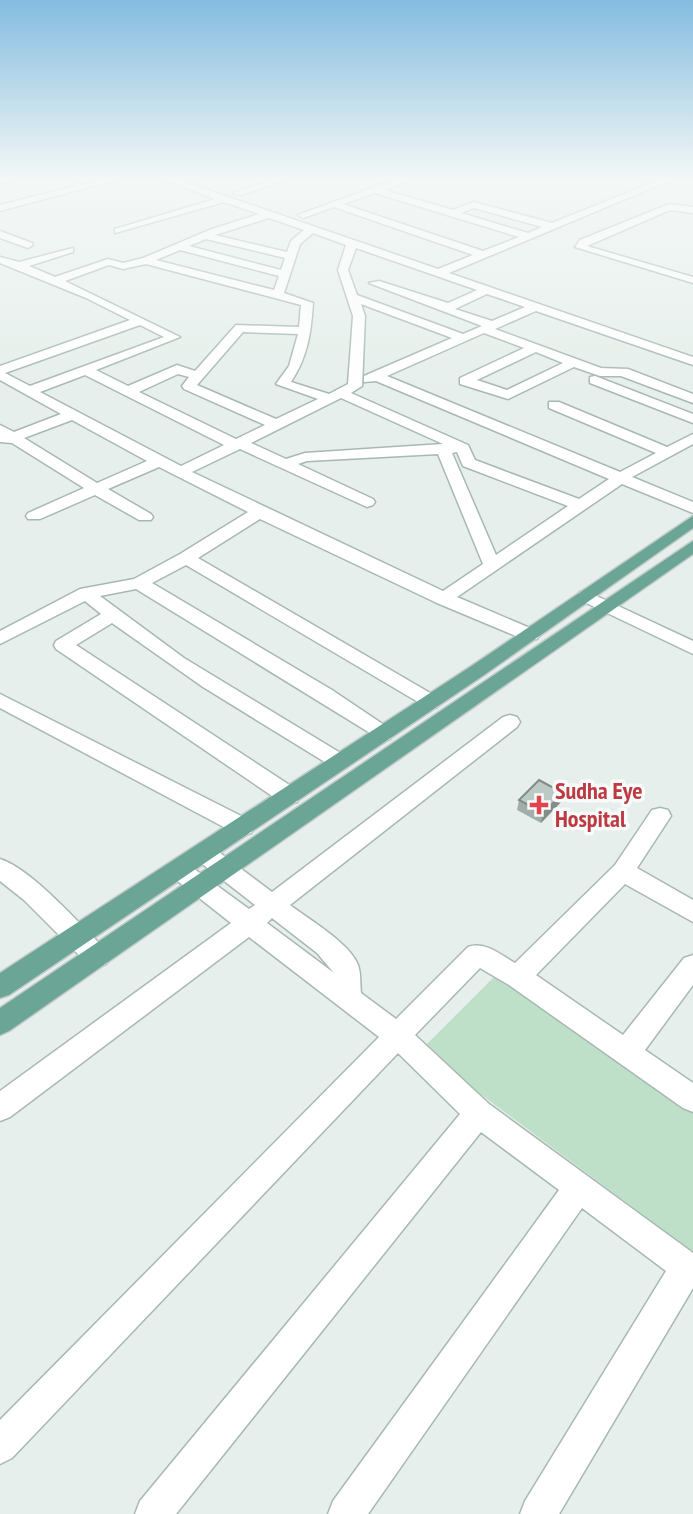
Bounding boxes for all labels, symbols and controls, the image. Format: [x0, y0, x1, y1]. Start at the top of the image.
place label: Sudha Eye Hospital [555, 775, 643, 834]
marker: Sudha Eye Hospital [529, 795, 549, 815]

